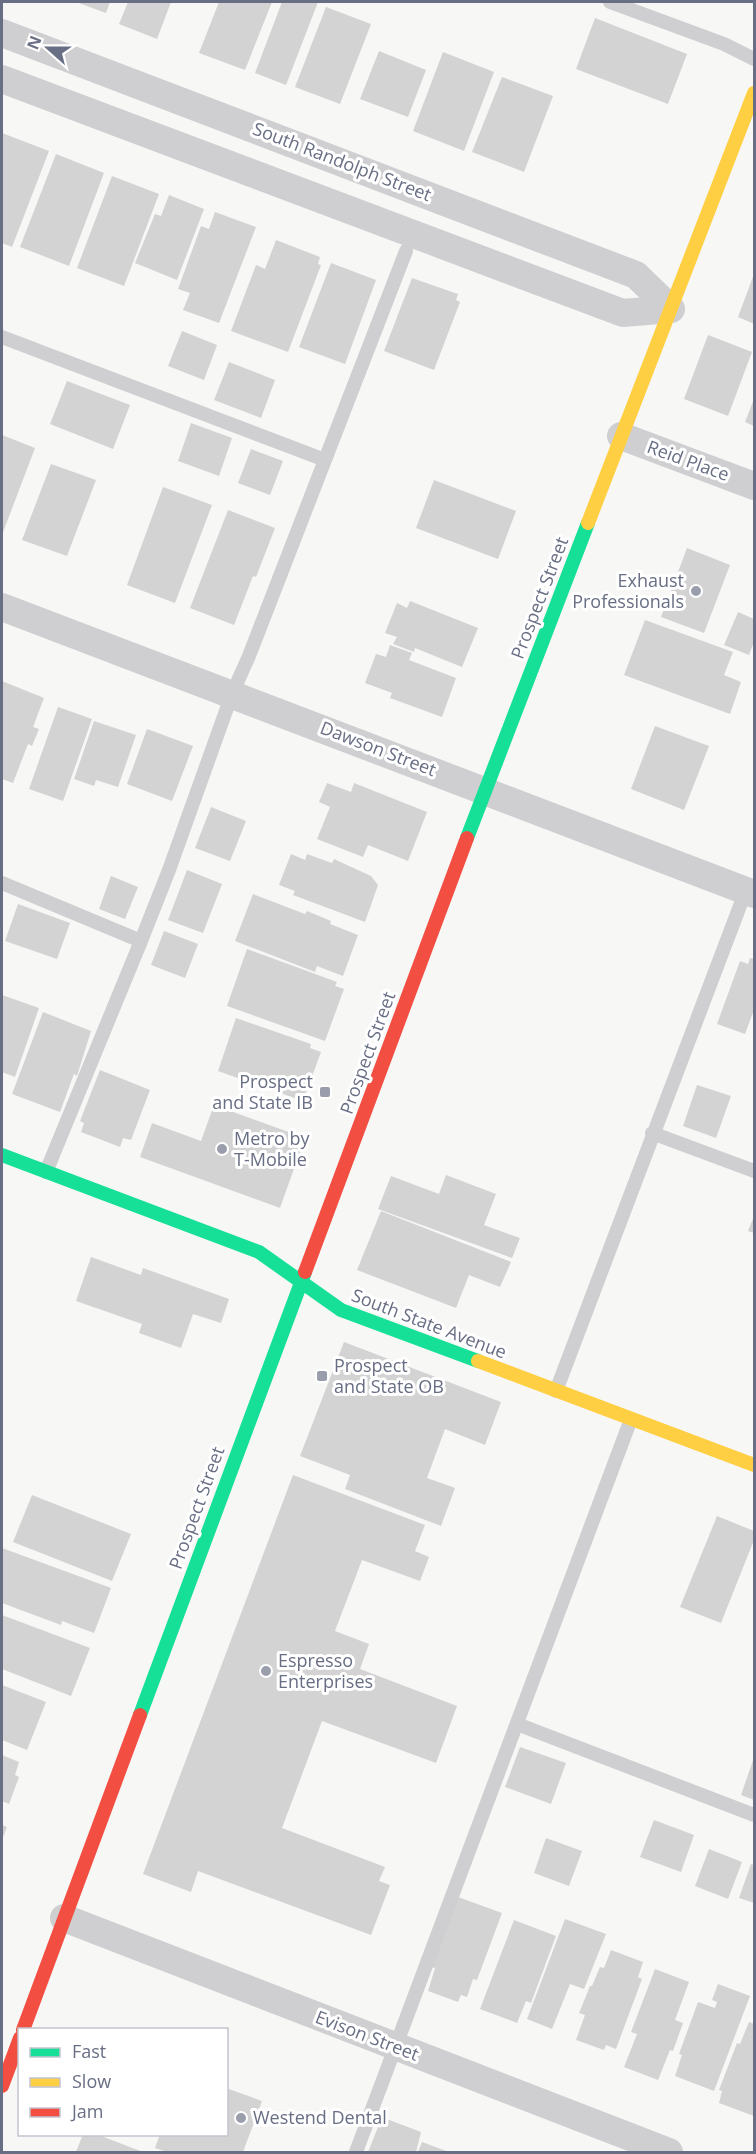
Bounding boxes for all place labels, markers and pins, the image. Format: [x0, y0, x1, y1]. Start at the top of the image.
place label: Exhaust Professionals [572, 568, 684, 613]
marker: Exhaust Professionals [689, 584, 703, 598]
place label: Prospect and State IB [212, 1069, 313, 1114]
marker: Prospect and State IB [318, 1085, 332, 1099]
place label: Metro by T-Mobile [234, 1126, 311, 1171]
marker: Metro by T-Mobile [215, 1142, 229, 1156]
place label: Prospect and State OB [334, 1353, 444, 1398]
marker: Prospect and State OB [315, 1369, 329, 1383]
place label: Espresso Enterprises [278, 1648, 373, 1693]
marker: Espresso Enterprises [259, 1664, 273, 1678]
place label: Westend Dental [253, 2105, 387, 2129]
marker: Westend Dental [234, 2111, 248, 2125]

